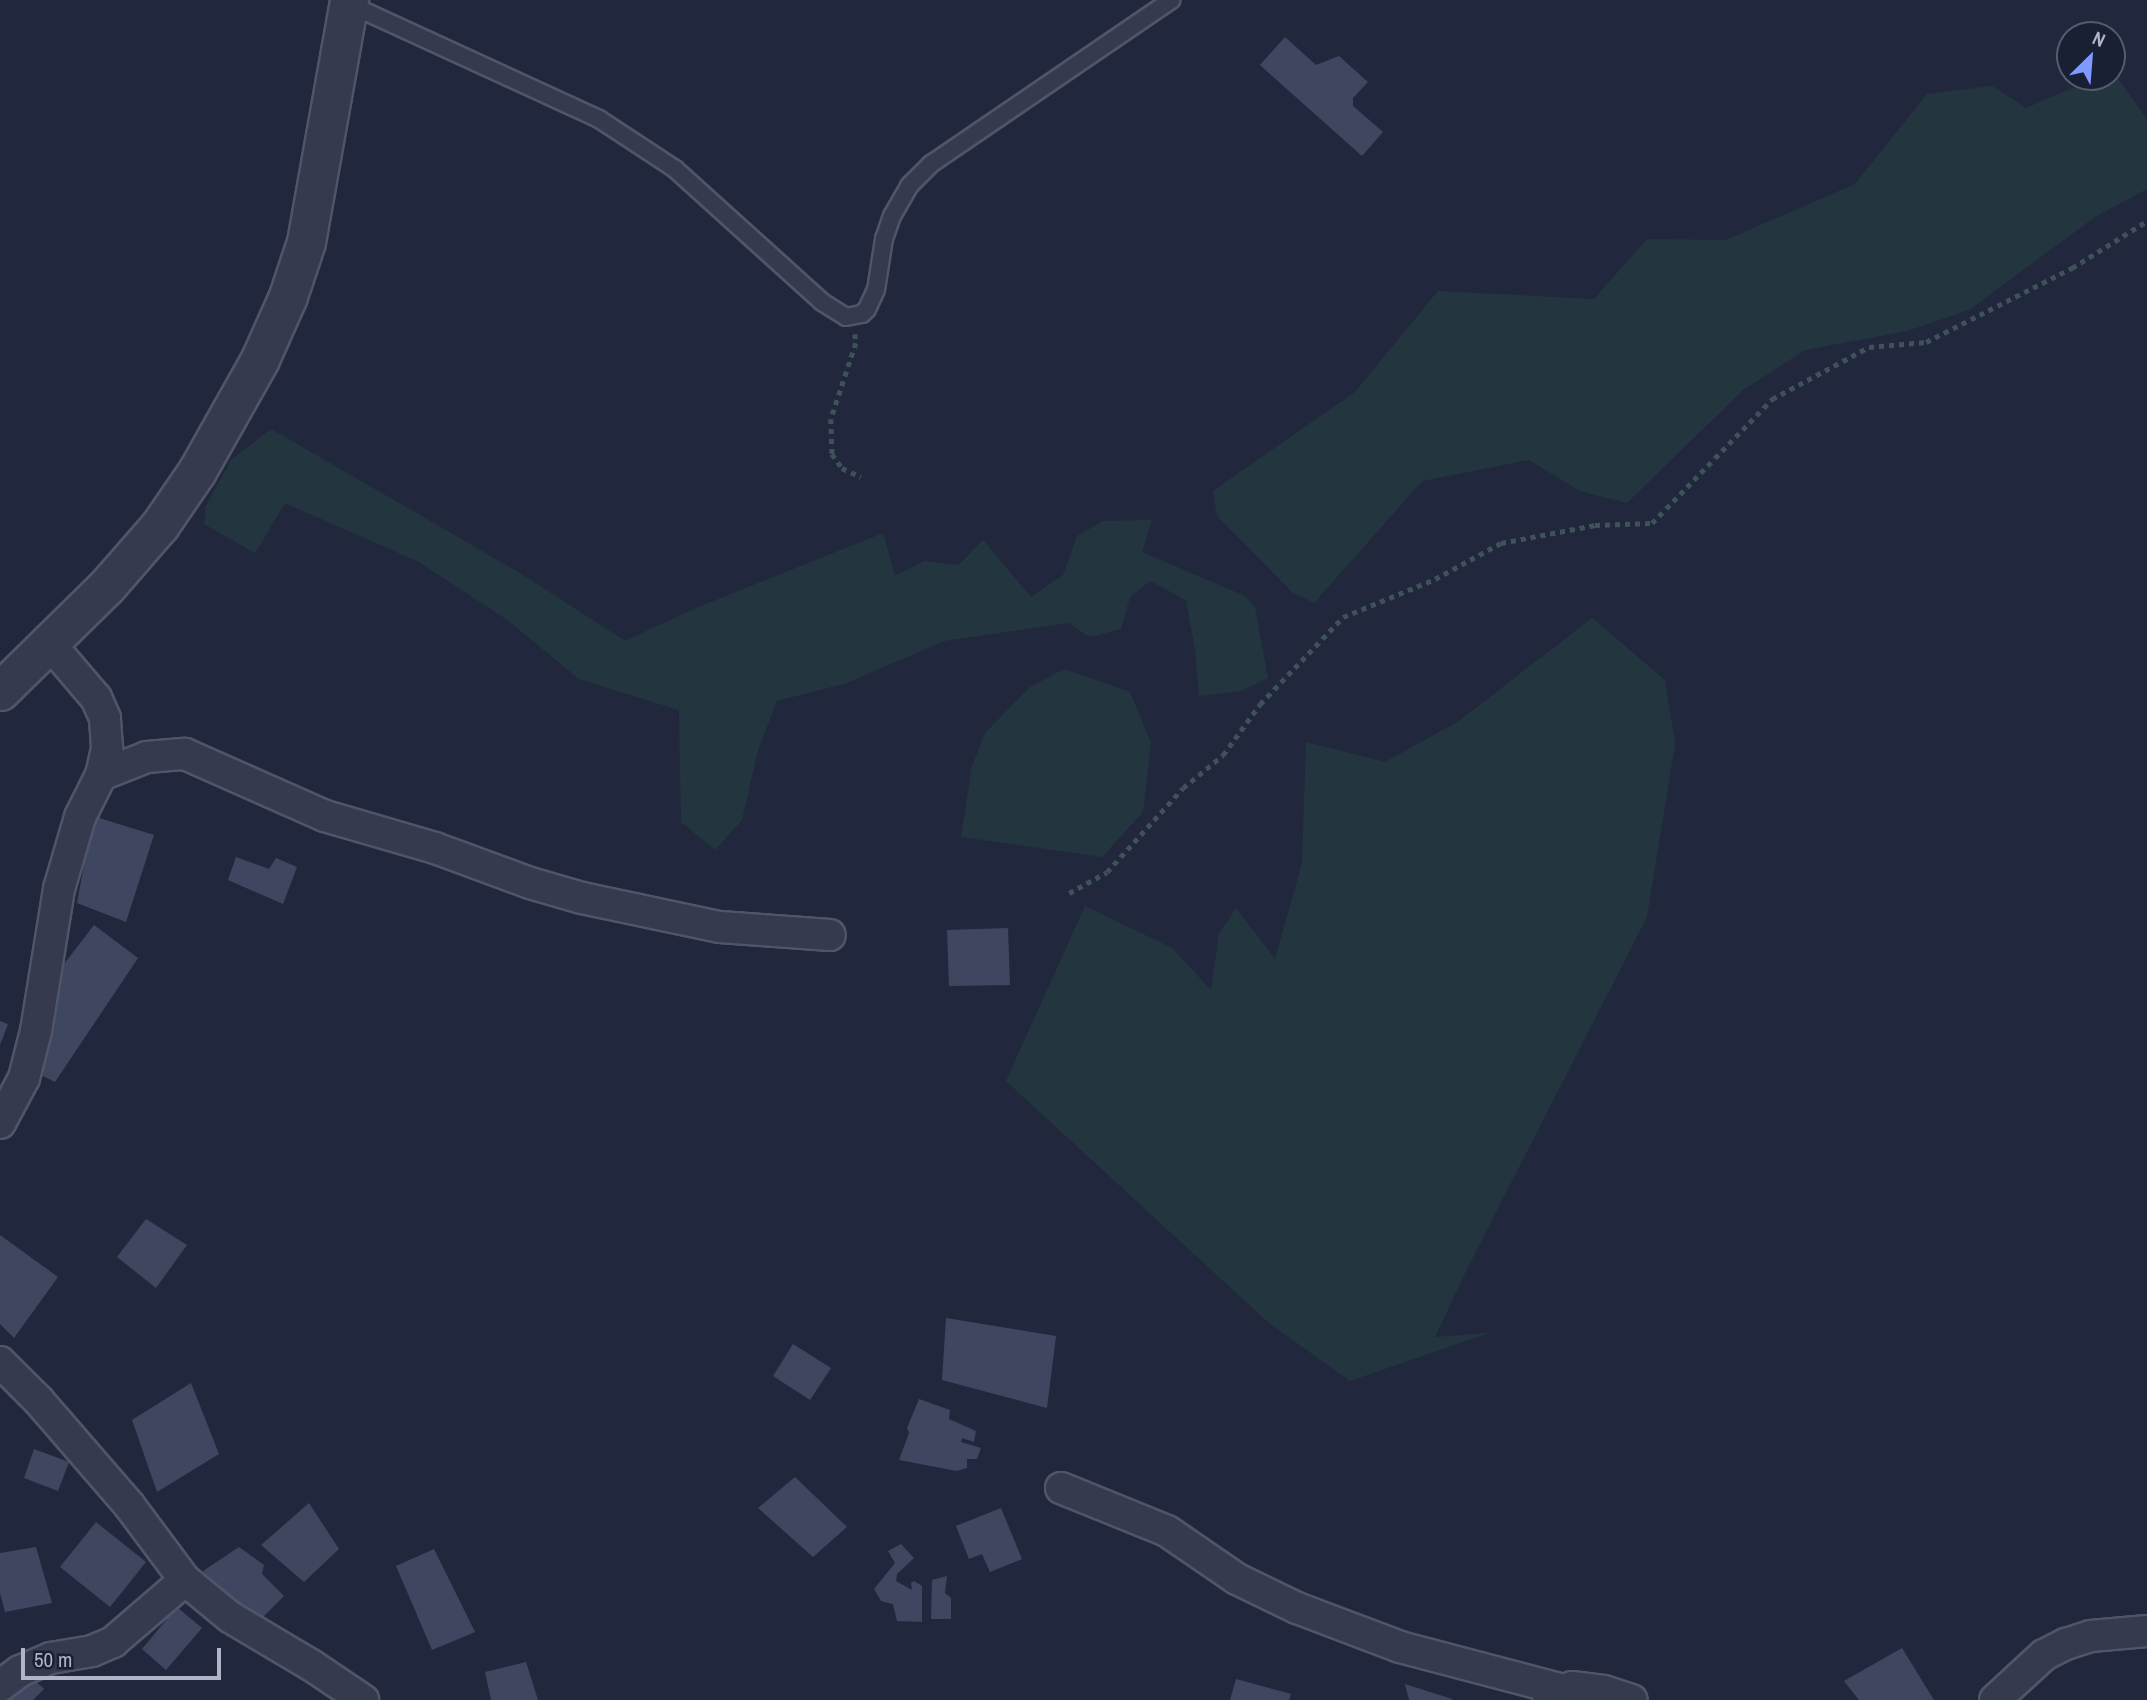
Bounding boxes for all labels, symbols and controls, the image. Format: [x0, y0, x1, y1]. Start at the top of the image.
north arrow [2056, 21, 2126, 91]
text: N [2088, 25, 2110, 53]
scale bar [24, 1634, 224, 1678]
text: 50 m [34, 1645, 72, 1674]

